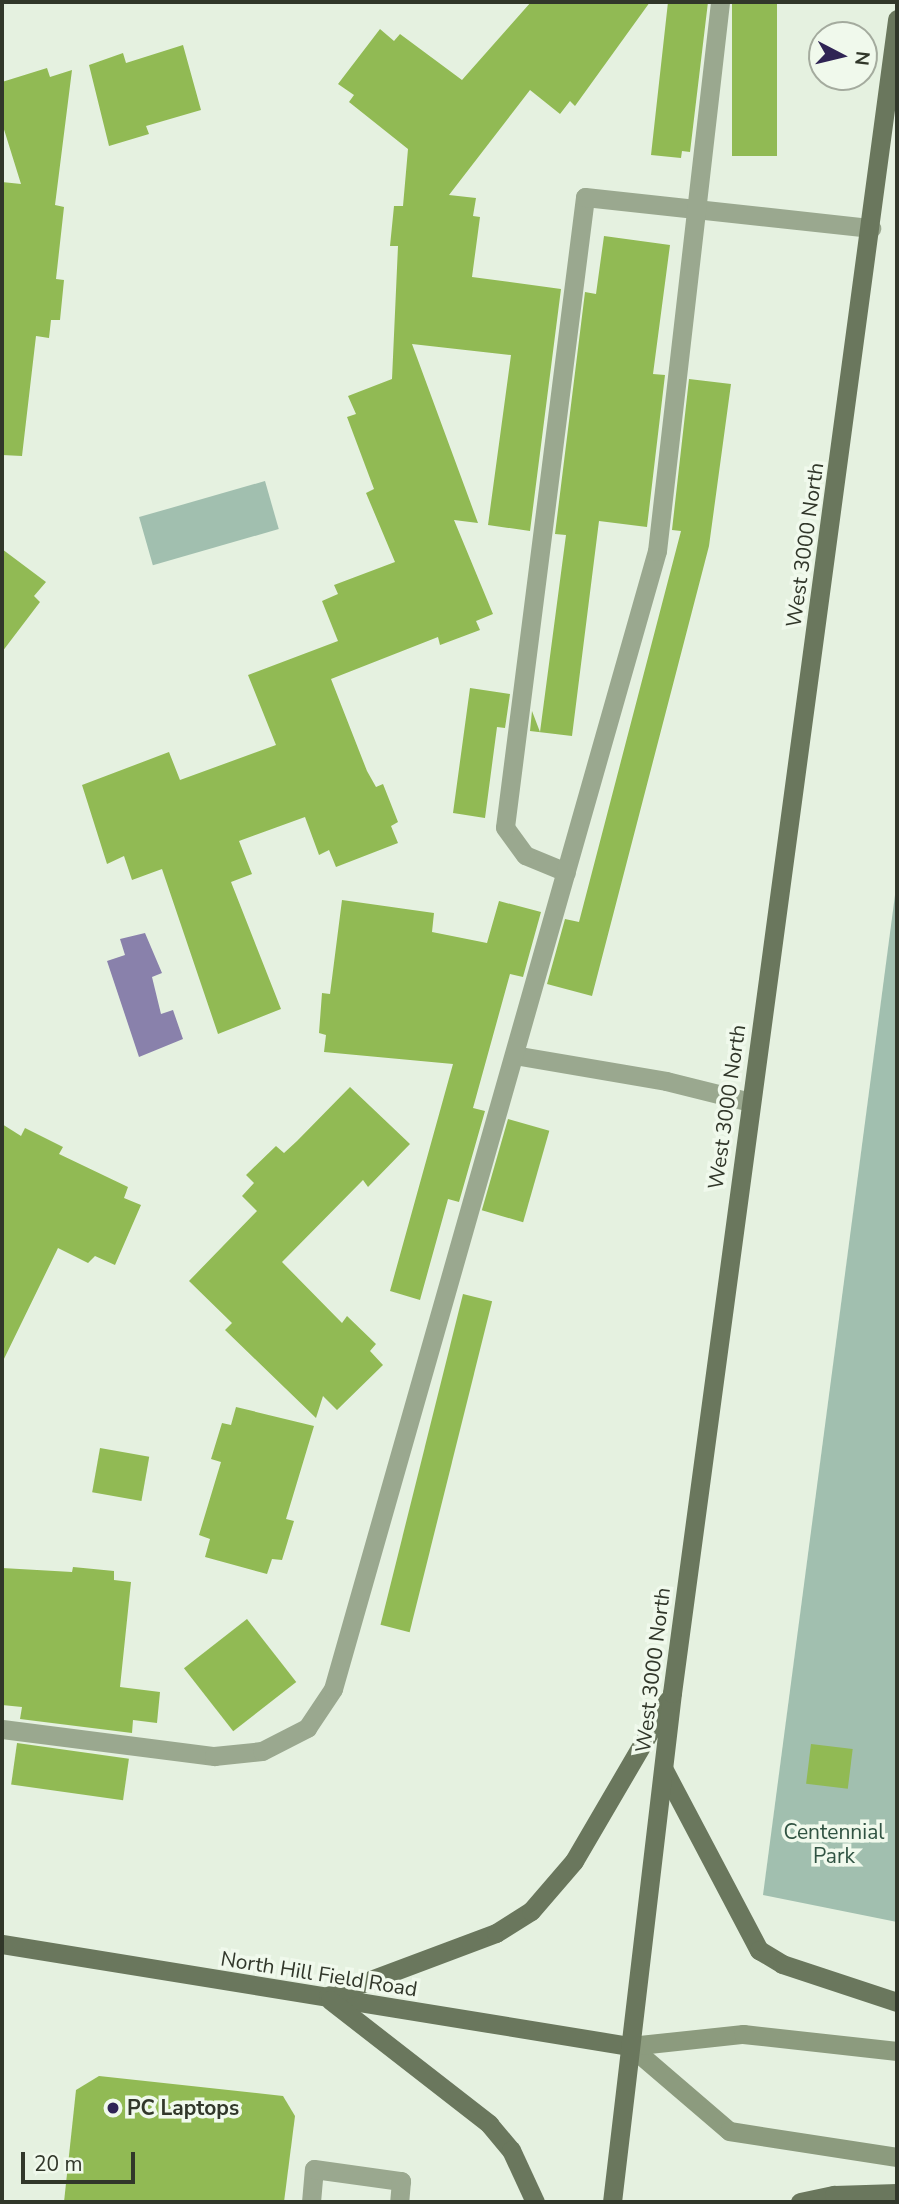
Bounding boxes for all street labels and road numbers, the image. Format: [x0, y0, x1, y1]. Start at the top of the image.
street label: West 3000 North [781, 461, 829, 629]
street label: West 3000 North [703, 1023, 751, 1191]
street label: West 3000 North [630, 1586, 676, 1754]
street label: North Hill Field Road [219, 1946, 419, 2002]

